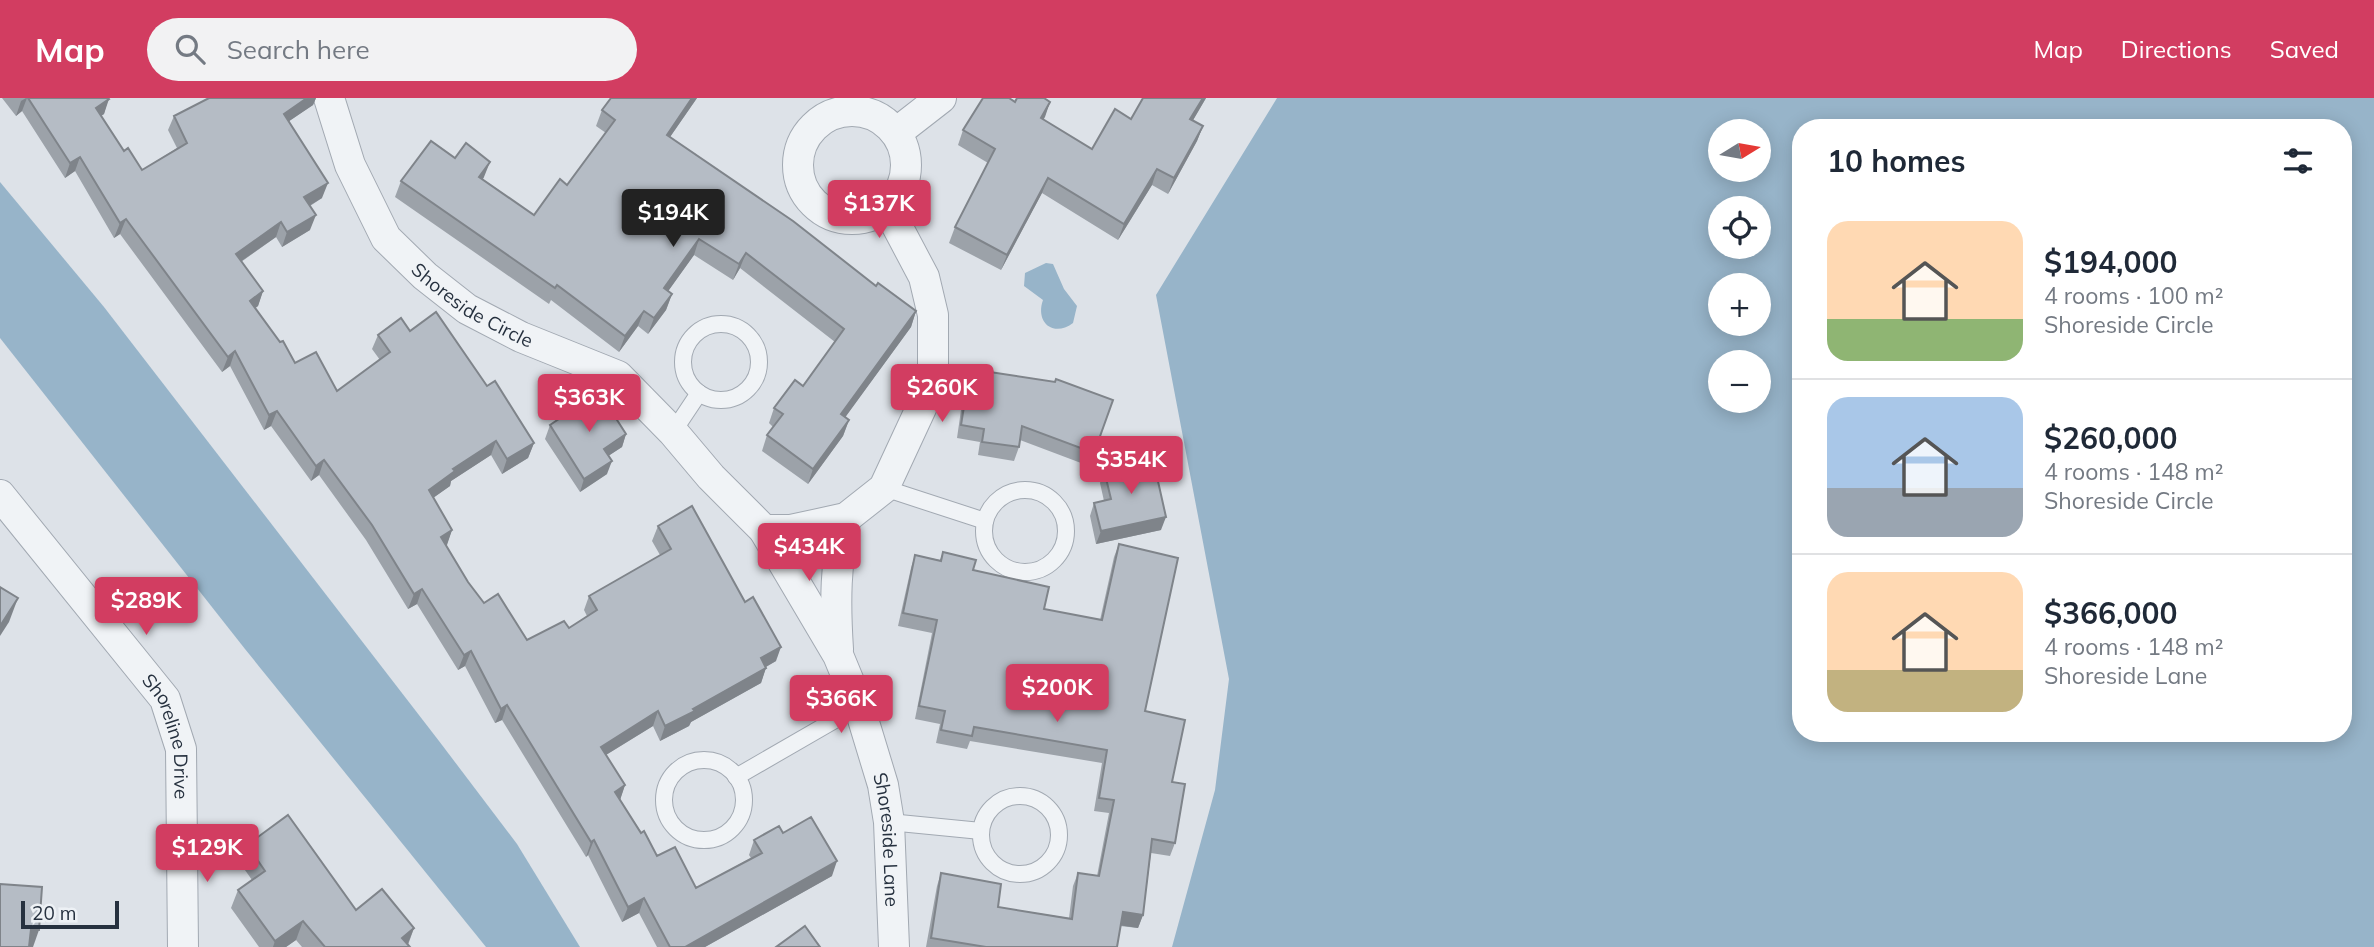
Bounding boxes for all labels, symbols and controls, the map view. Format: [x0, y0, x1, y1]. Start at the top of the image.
search box [147, 18, 637, 81]
text: Map [35, 29, 105, 70]
icon: search [171, 30, 209, 68]
text: Search here [227, 33, 370, 66]
text: Map [2033, 34, 2083, 64]
text: Directions [2121, 34, 2232, 64]
text: Saved [2270, 34, 2339, 64]
north arrow [1708, 119, 1771, 182]
map controls [1708, 119, 1771, 413]
text: 10 homes [1827, 142, 1966, 180]
icon: filters [2279, 142, 2317, 180]
pin: $137K [830, 180, 928, 240]
text: $137K [844, 188, 914, 217]
pin: $194K [624, 190, 722, 249]
button: locate [1708, 196, 1771, 259]
text: $194K [638, 197, 708, 226]
text: $194,000 [2044, 243, 2177, 281]
icon: home [1883, 249, 1967, 333]
street label: Shoreside Circle [406, 258, 536, 353]
button: + [1708, 273, 1771, 336]
text: 4 rooms · 100 m² [2044, 281, 2224, 310]
text: Shoreside Circle [2044, 310, 2214, 339]
button: − [1708, 350, 1771, 413]
pin: $260K [893, 364, 991, 424]
text: $260K [907, 372, 977, 401]
pin: $363K [540, 374, 638, 434]
text: $363K [554, 382, 624, 411]
text: $260,000 [2044, 419, 2177, 457]
icon: home [1883, 425, 1967, 509]
pin: $354K [1082, 436, 1180, 496]
text: $354K [1096, 444, 1166, 473]
text: 4 rooms · 148 m² [2044, 457, 2224, 486]
text: Shoreside Circle [2044, 486, 2214, 515]
pin: $434K [760, 524, 858, 583]
text: $434K [774, 531, 844, 560]
pin: $289K [97, 578, 195, 637]
text: $289K [111, 585, 181, 614]
text: $366,000 [2044, 594, 2177, 632]
icon: home [1883, 600, 1967, 684]
text: 4 rooms · 148 m² [2044, 632, 2224, 661]
text: Shoreside Lane [2044, 661, 2207, 690]
pin: $200K [1008, 664, 1106, 724]
street label: Shoreline Drive [137, 668, 194, 799]
text: $200K [1022, 672, 1092, 701]
pin: $366K [792, 676, 890, 735]
text: $366K [806, 683, 876, 712]
street label: Shoreside Lane [868, 769, 904, 907]
pin: $129K [158, 824, 256, 884]
text: $129K [172, 832, 242, 861]
scale bar [21, 898, 119, 930]
text: 20 m [32, 901, 76, 925]

